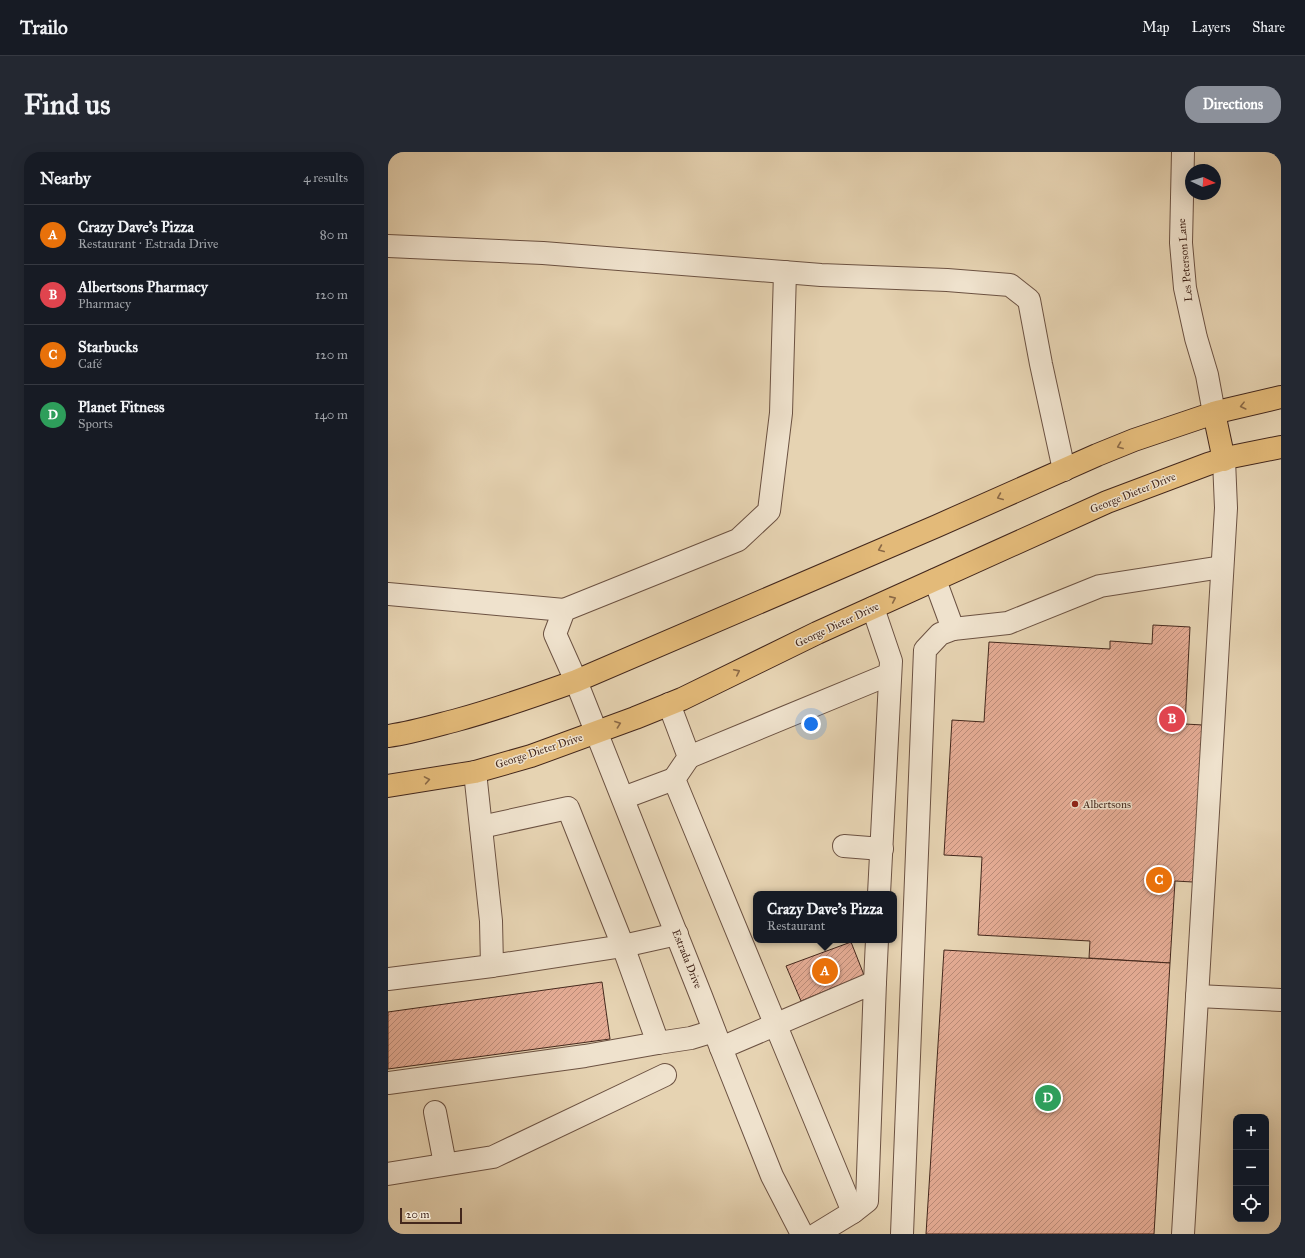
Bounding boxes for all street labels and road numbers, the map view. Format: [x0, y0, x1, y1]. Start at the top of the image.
street label: Les Peterson Lane [1175, 217, 1195, 302]
street label: George Dieter Drive [1088, 470, 1178, 516]
street label: George Dieter Drive [793, 600, 881, 650]
street label: George Dieter Drive [494, 731, 585, 771]
street label: Estrada Drive [669, 928, 705, 991]

